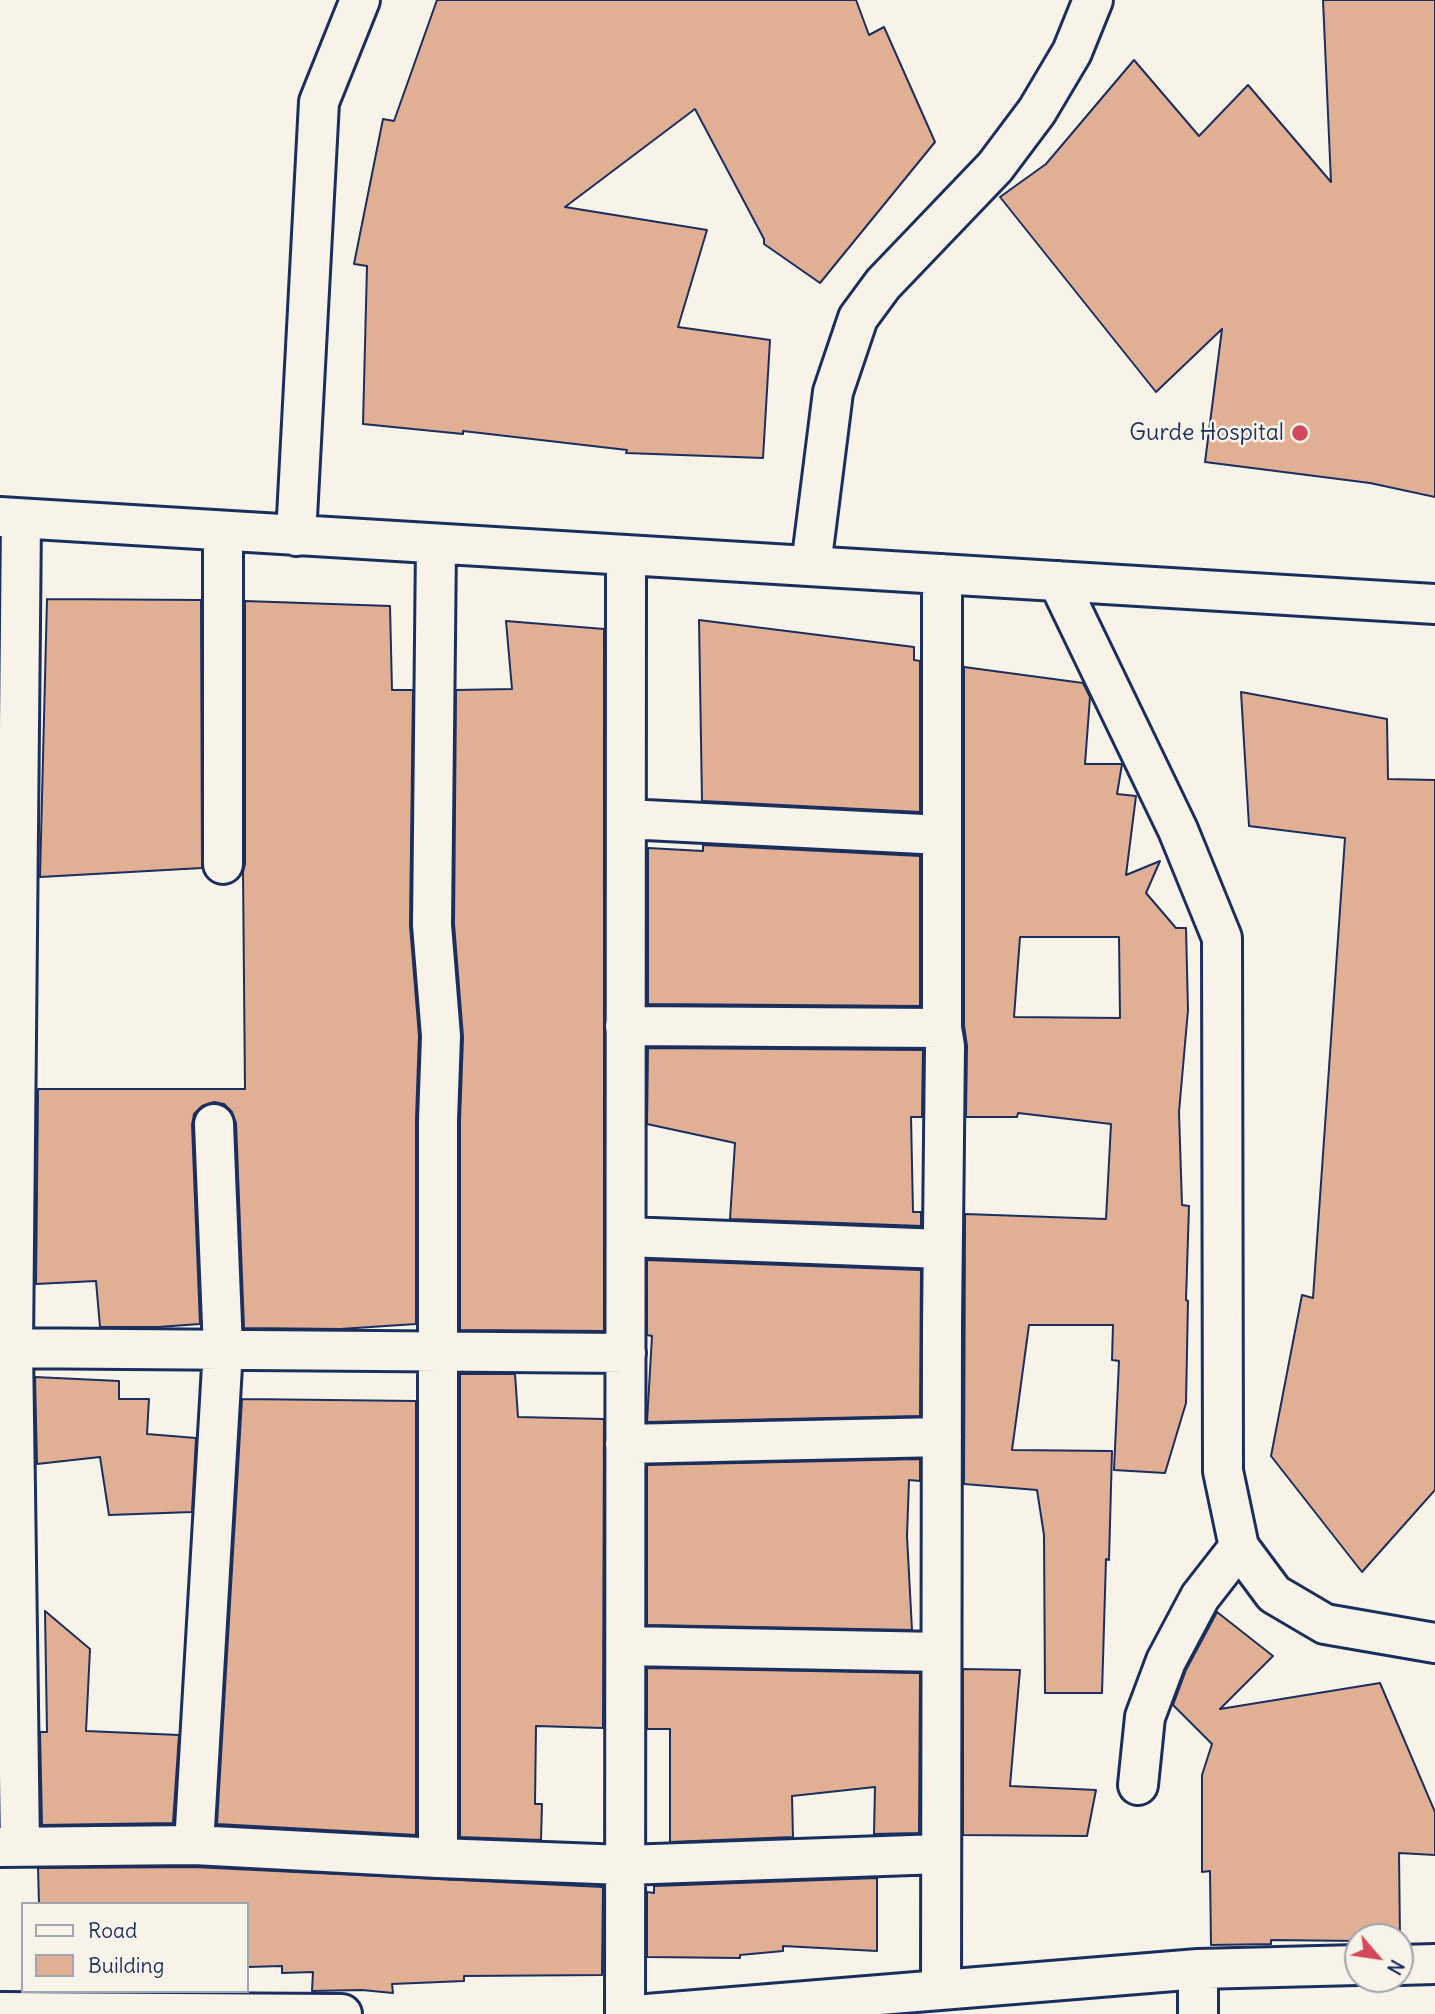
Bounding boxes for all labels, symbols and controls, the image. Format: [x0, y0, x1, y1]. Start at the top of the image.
place label: Gurde Hospital [1129, 419, 1284, 447]
marker: Gurde Hospital [1290, 423, 1310, 443]
legend [21, 1902, 248, 1993]
text: Road [88, 1917, 137, 1944]
north arrow [1344, 1923, 1414, 1993]
text: Building [88, 1952, 164, 1979]
text: N [1382, 1956, 1409, 1979]

